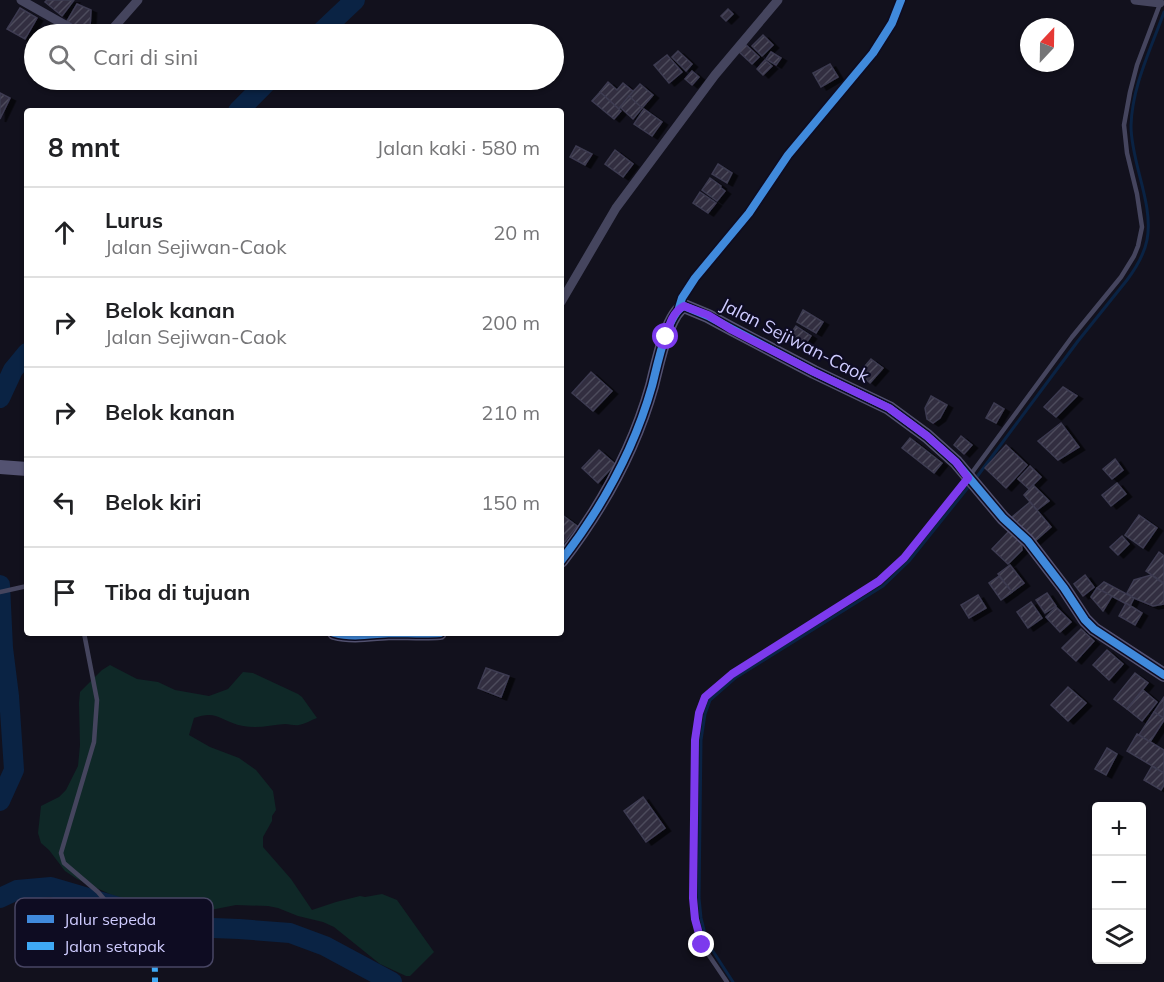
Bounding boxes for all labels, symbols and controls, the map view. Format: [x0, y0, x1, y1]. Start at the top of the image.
north arrow [1020, 18, 1074, 72]
search box [24, 24, 564, 90]
icon: search [45, 41, 78, 74]
text: Cari di sini [93, 43, 198, 71]
text: 8 mnt [48, 131, 120, 164]
text: Jalan kaki · 580 m [377, 135, 540, 160]
text: Lurus [105, 206, 163, 234]
icon: ahead [48, 216, 81, 249]
text: 20 m [493, 220, 540, 245]
text: Jalan Sejiwan-Caok [105, 234, 287, 259]
street label: Jalan Sejiwan-Caok [717, 293, 874, 388]
text: Belok kanan [105, 296, 235, 324]
icon: right [48, 306, 81, 339]
text: 200 m [481, 310, 540, 335]
route start [652, 323, 678, 349]
text: Jalan Sejiwan-Caok [105, 324, 287, 349]
icon: right [48, 396, 81, 429]
text: Belok kanan [105, 398, 235, 426]
text: 210 m [481, 400, 540, 425]
icon: left [48, 486, 81, 519]
text: Belok kiri [105, 488, 201, 516]
text: 150 m [481, 490, 540, 515]
icon: arrive [48, 576, 81, 609]
text: Tiba di tujuan [105, 578, 250, 606]
map controls [1092, 802, 1146, 964]
button: + [1092, 802, 1146, 856]
button: − [1092, 856, 1146, 910]
legend [15, 898, 213, 967]
text: Jalur sepeda [64, 909, 156, 929]
button: layers [1092, 910, 1146, 964]
route end [688, 931, 714, 957]
text: Jalan setapak [64, 936, 166, 956]

